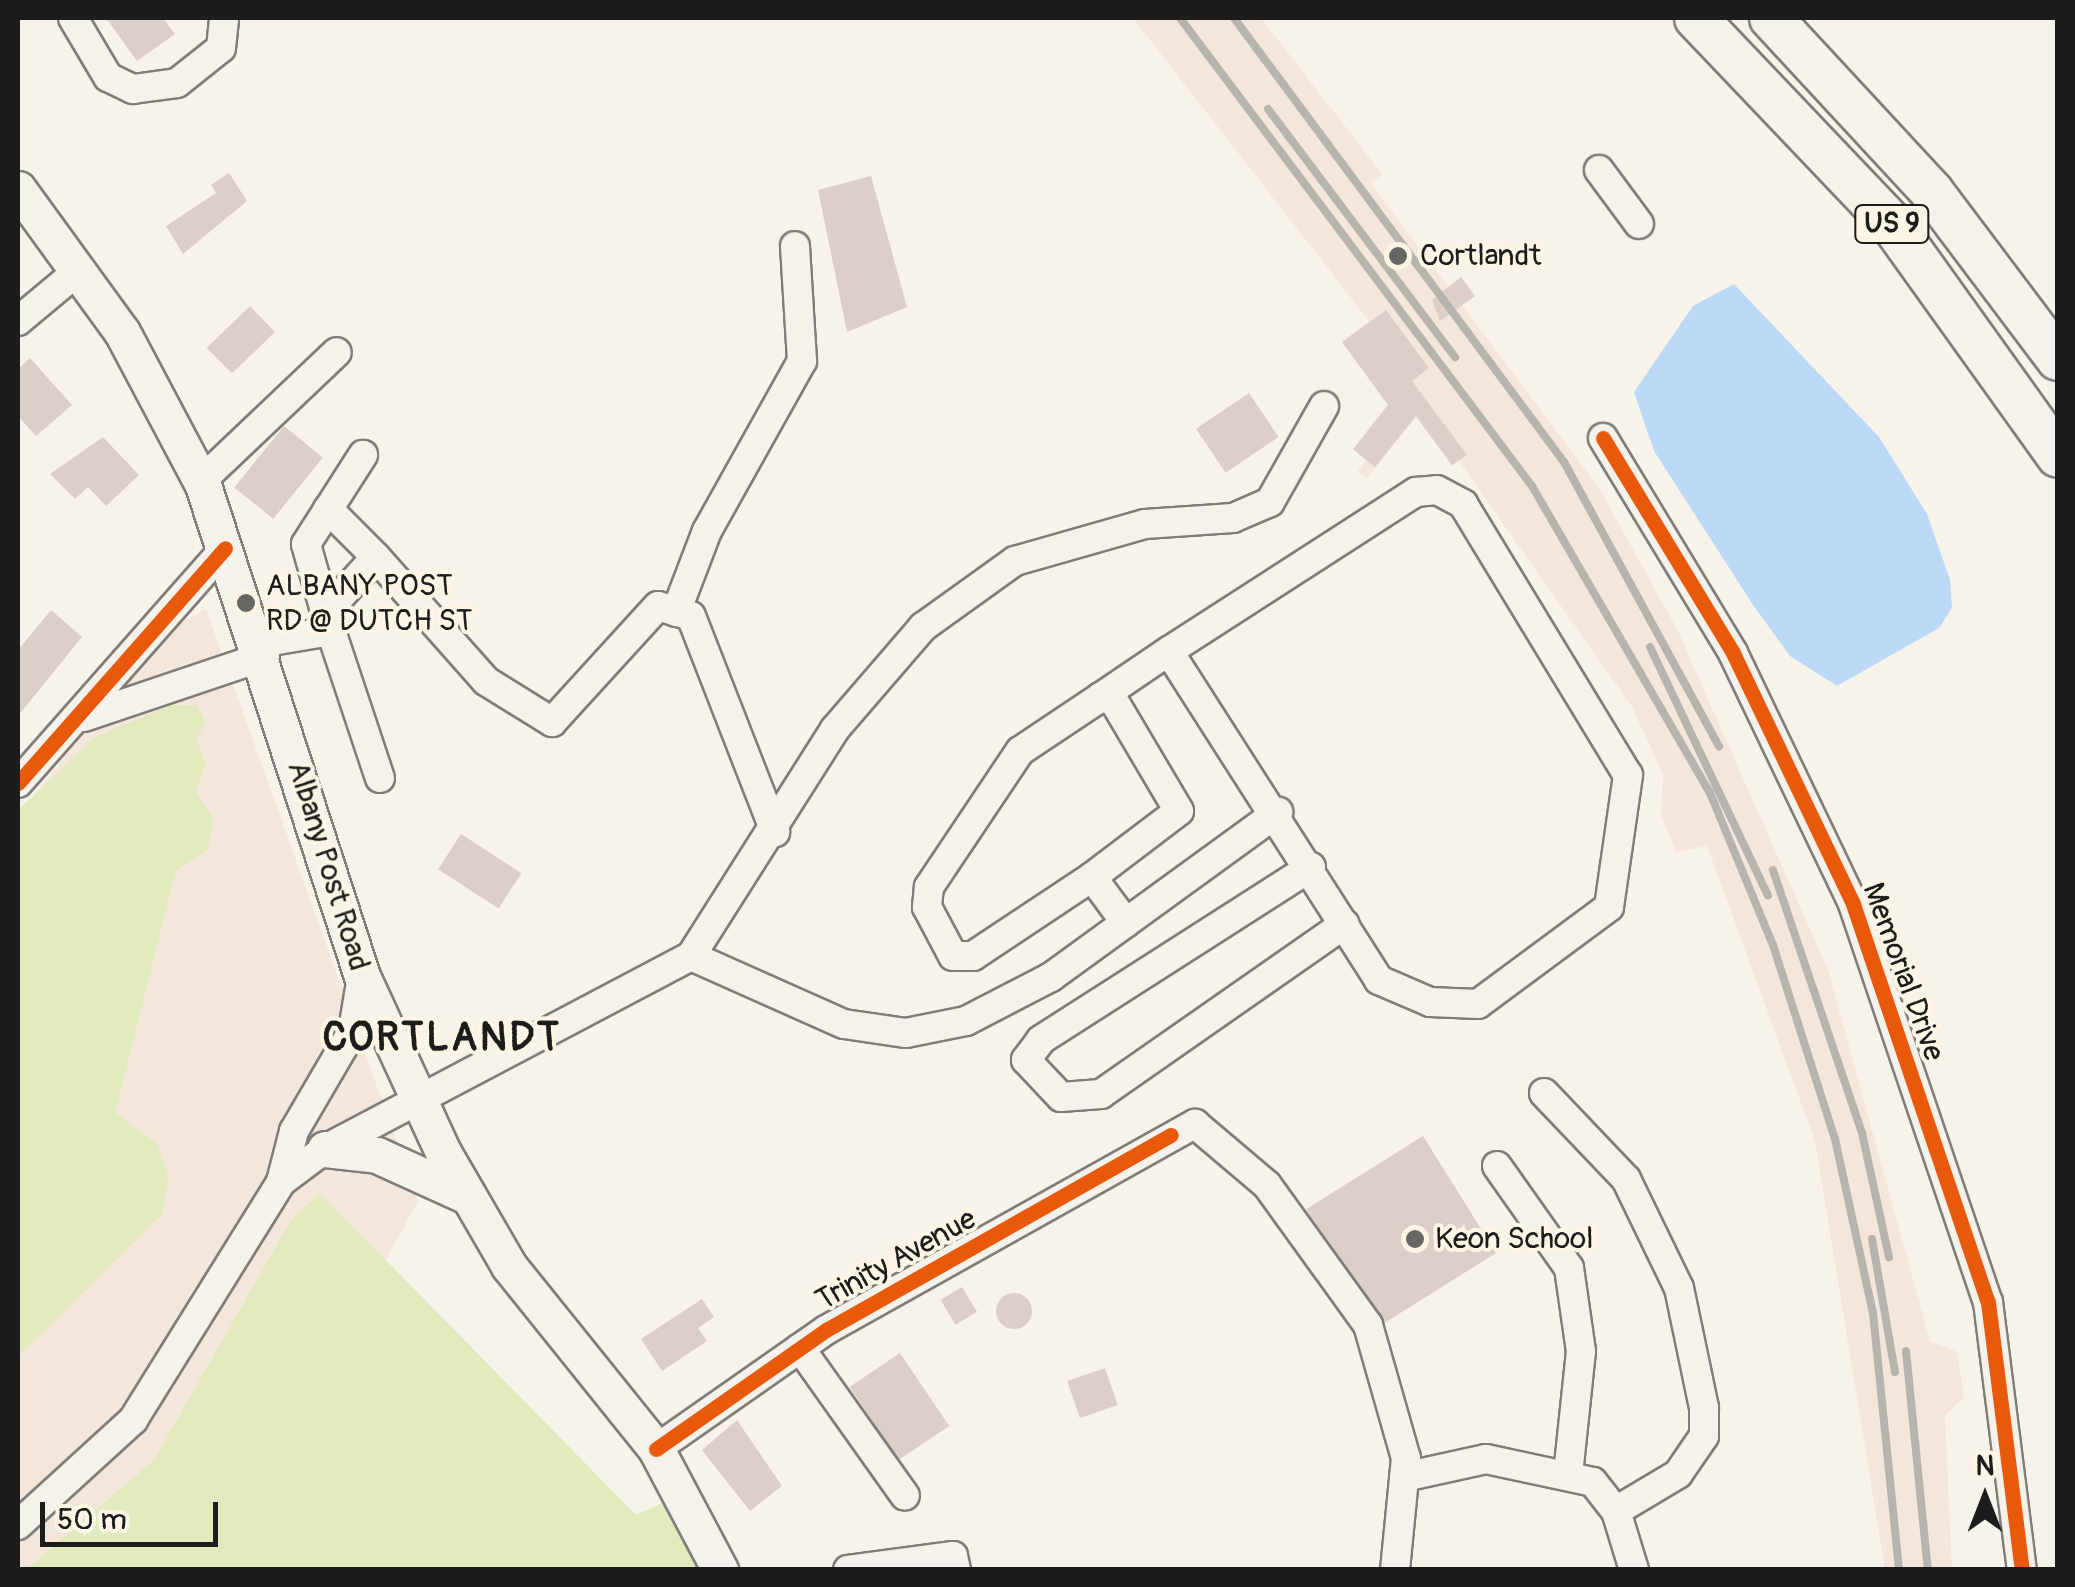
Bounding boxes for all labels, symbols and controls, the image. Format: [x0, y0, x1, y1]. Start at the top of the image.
road number: US 9 [1852, 201, 1932, 247]
place label: Cortlandt [1420, 238, 1541, 274]
marker: Cortlandt [1385, 243, 1411, 269]
place label: ALBANY POST RD @ DUTCH ST [266, 568, 473, 638]
marker: ALBANY POST RD @ DUTCH ST [235, 592, 257, 614]
street label: Albany Post Road [279, 757, 377, 975]
street label: Memorial Drive [1854, 878, 1952, 1066]
district label: CORTLANDT [322, 1014, 562, 1062]
street label: Trinity Avenue [810, 1201, 982, 1319]
place label: Keon School [1435, 1221, 1593, 1257]
marker: Keon School [1404, 1228, 1426, 1250]
north arrow [1935, 1447, 2035, 1547]
text: N [1976, 1449, 1994, 1484]
scale bar [45, 1482, 222, 1544]
text: 50 m [57, 1501, 127, 1538]

